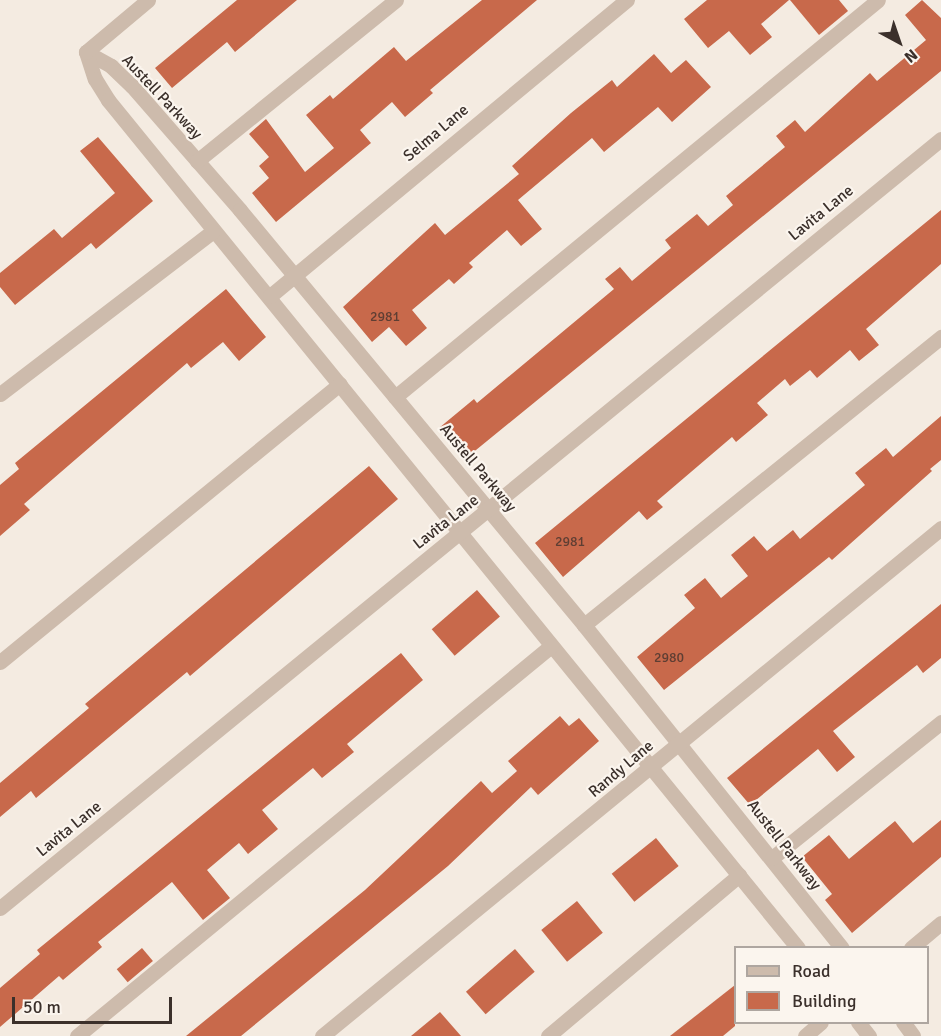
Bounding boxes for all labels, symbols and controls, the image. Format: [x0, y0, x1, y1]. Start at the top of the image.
north arrow [869, 12, 929, 72]
text: N [900, 45, 921, 67]
street label: Austell Parkway [118, 51, 206, 143]
street label: Selma Lane [400, 100, 472, 166]
street label: Lavita Lane [785, 181, 857, 245]
house number: 2981 [370, 309, 400, 325]
street label: Austell Parkway [436, 420, 520, 516]
street label: Lavita Lane [409, 491, 483, 553]
house number: 2981 [555, 534, 585, 550]
house number: 2980 [654, 650, 684, 666]
street label: Randy Lane [585, 736, 657, 802]
street label: Austell Parkway [743, 796, 825, 894]
street label: Lavita Lane [33, 797, 105, 861]
legend [734, 946, 929, 1024]
text: Road [792, 960, 831, 982]
scale bar [15, 985, 176, 1023]
text: Building [792, 990, 856, 1012]
text: 50 m [23, 996, 61, 1018]

